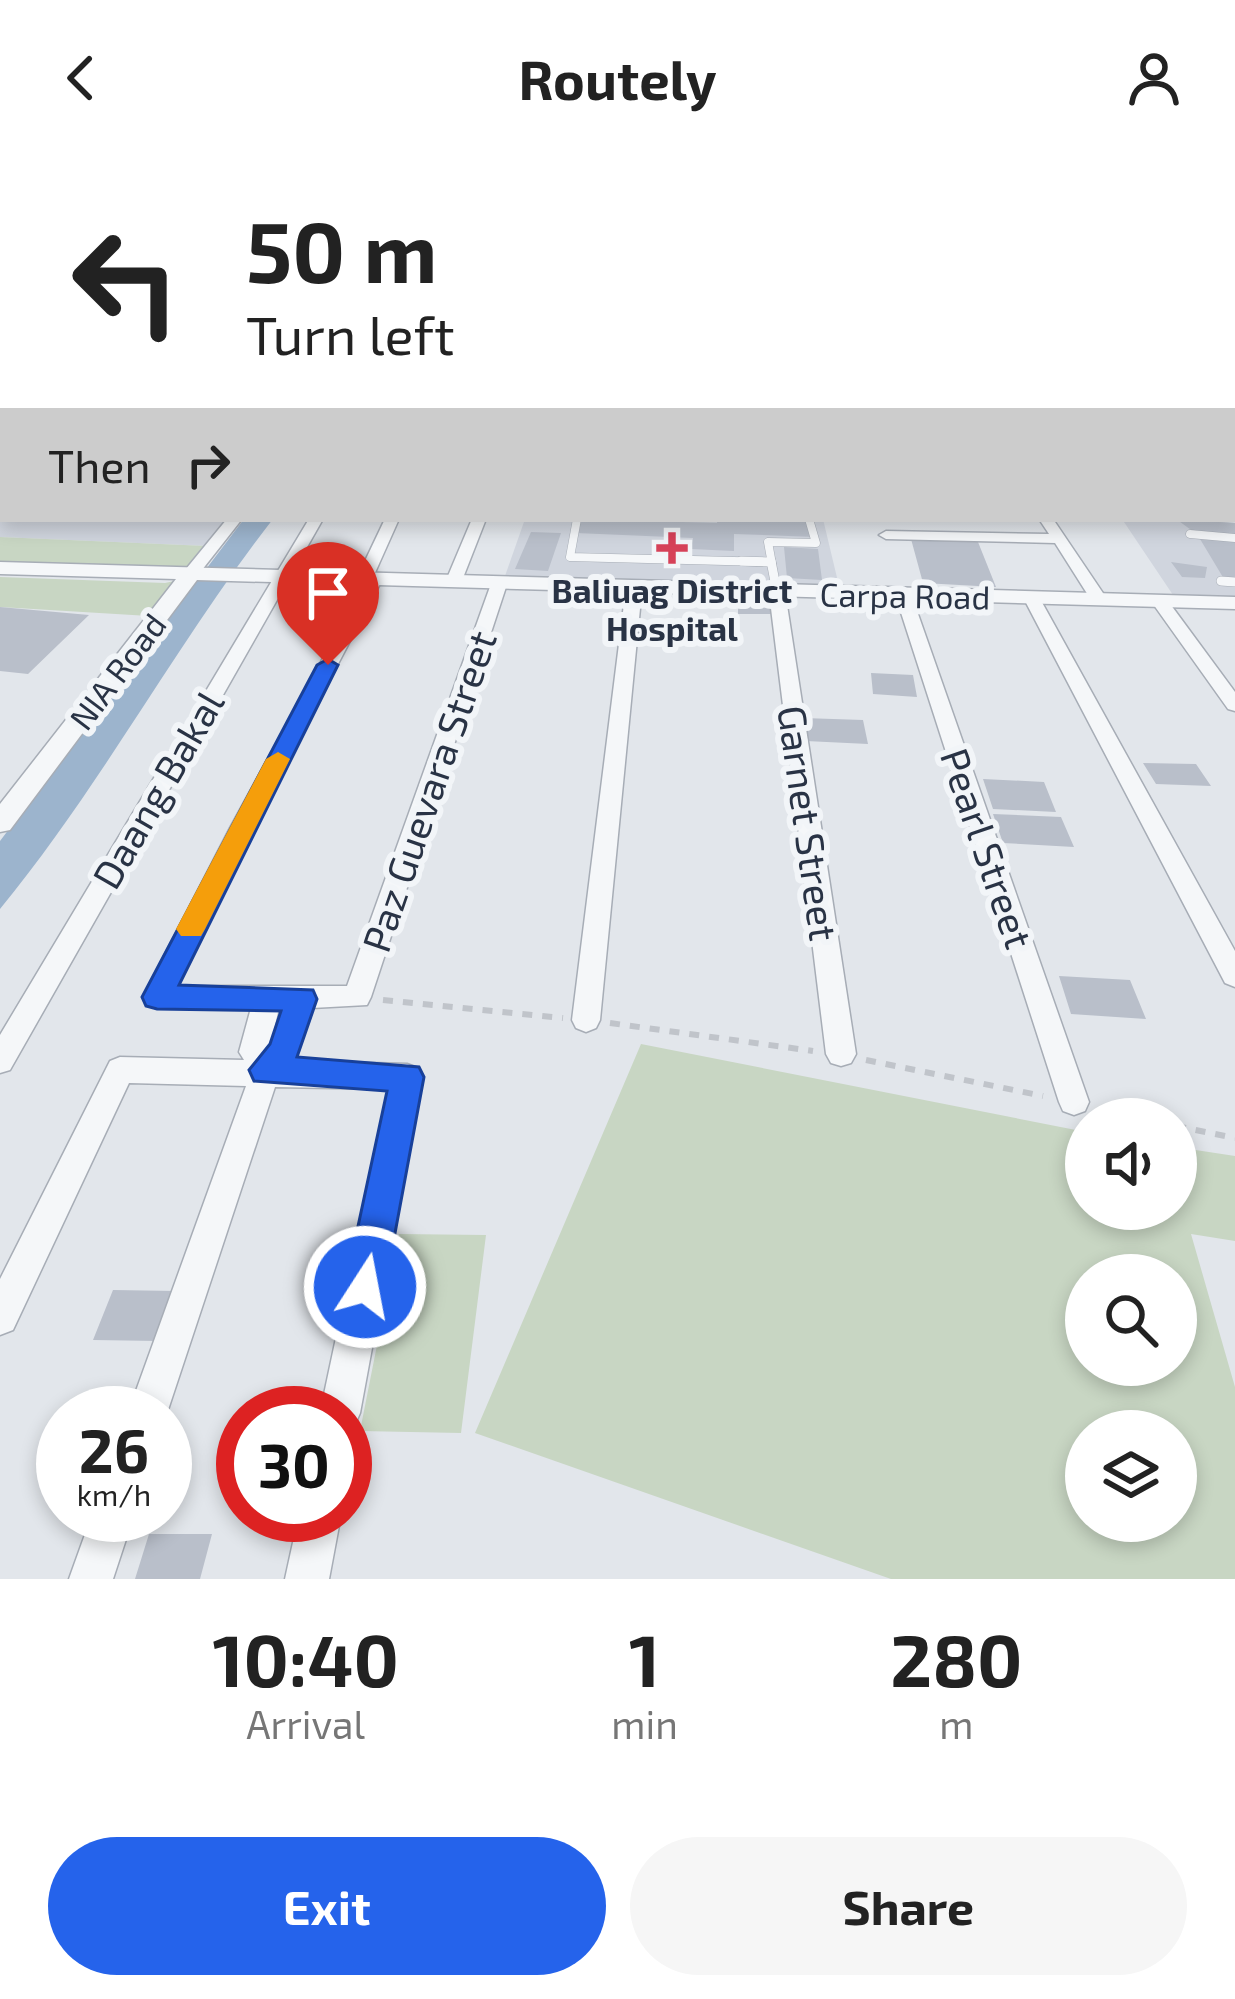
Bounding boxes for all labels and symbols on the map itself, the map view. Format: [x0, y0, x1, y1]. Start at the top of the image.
marker: Baliuag District Hospital [656, 532, 688, 564]
pin [277, 542, 379, 665]
place label: Baliuag District Hospital [552, 570, 792, 648]
street label: Carpa Road [819, 574, 991, 616]
street label: NIA Road [60, 605, 174, 737]
street label: Paz Guevara Street [351, 624, 505, 958]
street label: Daang Bakal [82, 682, 233, 896]
street label: Garnet Street [769, 702, 849, 944]
street label: Pearl Street [932, 742, 1044, 954]
position arrow [302, 1224, 428, 1350]
speed limit sign: 30 [216, 1386, 372, 1542]

